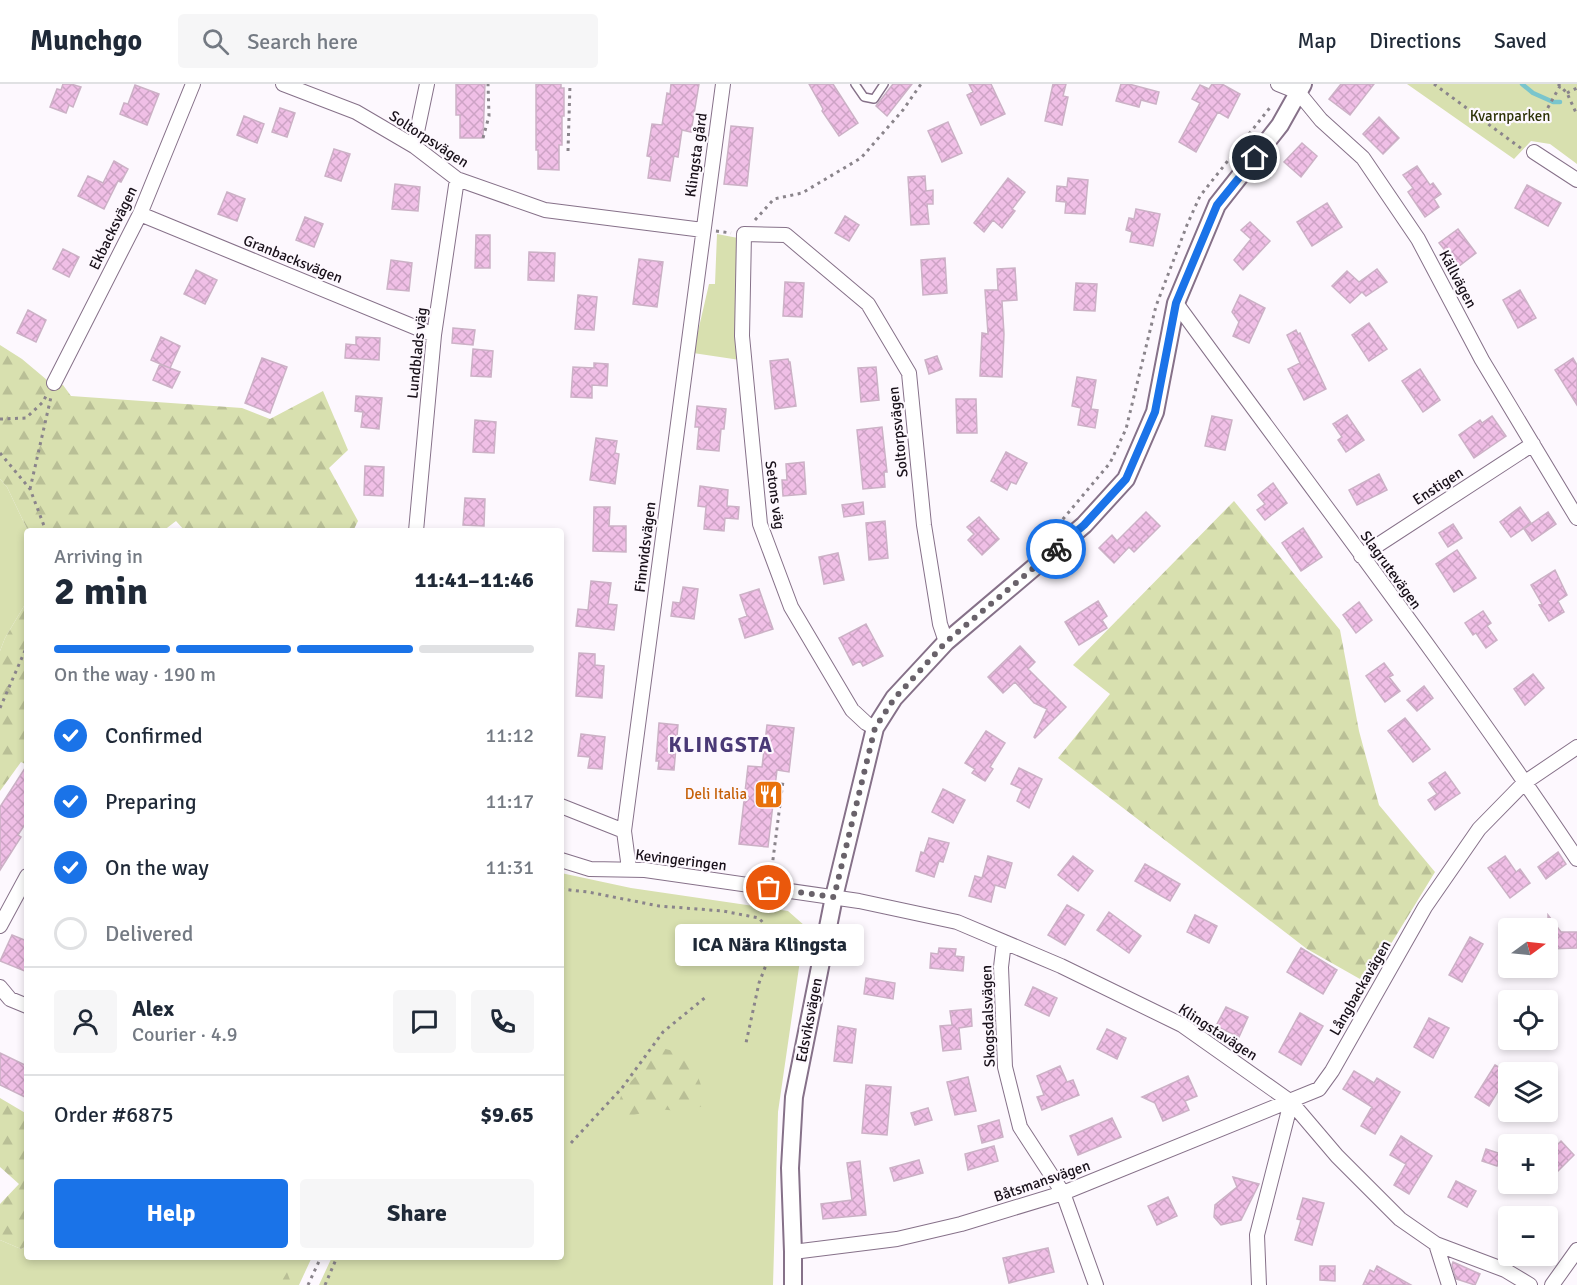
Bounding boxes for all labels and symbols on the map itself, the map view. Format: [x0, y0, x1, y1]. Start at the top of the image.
street label: Soltorpsvägen [386, 107, 472, 171]
park label: Kvarnparken [1470, 107, 1550, 125]
street label: Klingsta gård [681, 112, 711, 198]
pin [1229, 132, 1280, 183]
street label: Ekbacksvägen [85, 183, 141, 273]
street label: Granbacksvägen [241, 231, 345, 287]
street label: Källvägen [1435, 247, 1481, 311]
street label: Lundblads väg [403, 306, 431, 400]
street label: Soltorpsvägen [884, 386, 912, 478]
street label: Setons väg [761, 460, 789, 531]
street label: Enstigen [1409, 463, 1467, 509]
street label: Finnvidsvägen [631, 501, 659, 593]
courier [1026, 519, 1086, 579]
street label: Slagrutevägen [1357, 527, 1425, 613]
district label: KLINGSTA [668, 732, 774, 758]
restaurant icon: Deli Italia [752, 778, 784, 810]
place label: Deli Italia [685, 785, 747, 803]
street label: Kevingeringen [634, 845, 728, 875]
pin [743, 862, 794, 913]
north arrow [1498, 918, 1558, 978]
callout: ICA Nära Klingsta [674, 924, 864, 966]
street label: Långbackavägen [1326, 937, 1394, 1039]
street label: Skogsdalsvägen [977, 965, 999, 1067]
street label: Edsviksvägen [792, 976, 826, 1064]
street label: Klingstavägen [1175, 1000, 1261, 1064]
street label: Båtsmansvägen [992, 1156, 1092, 1206]

